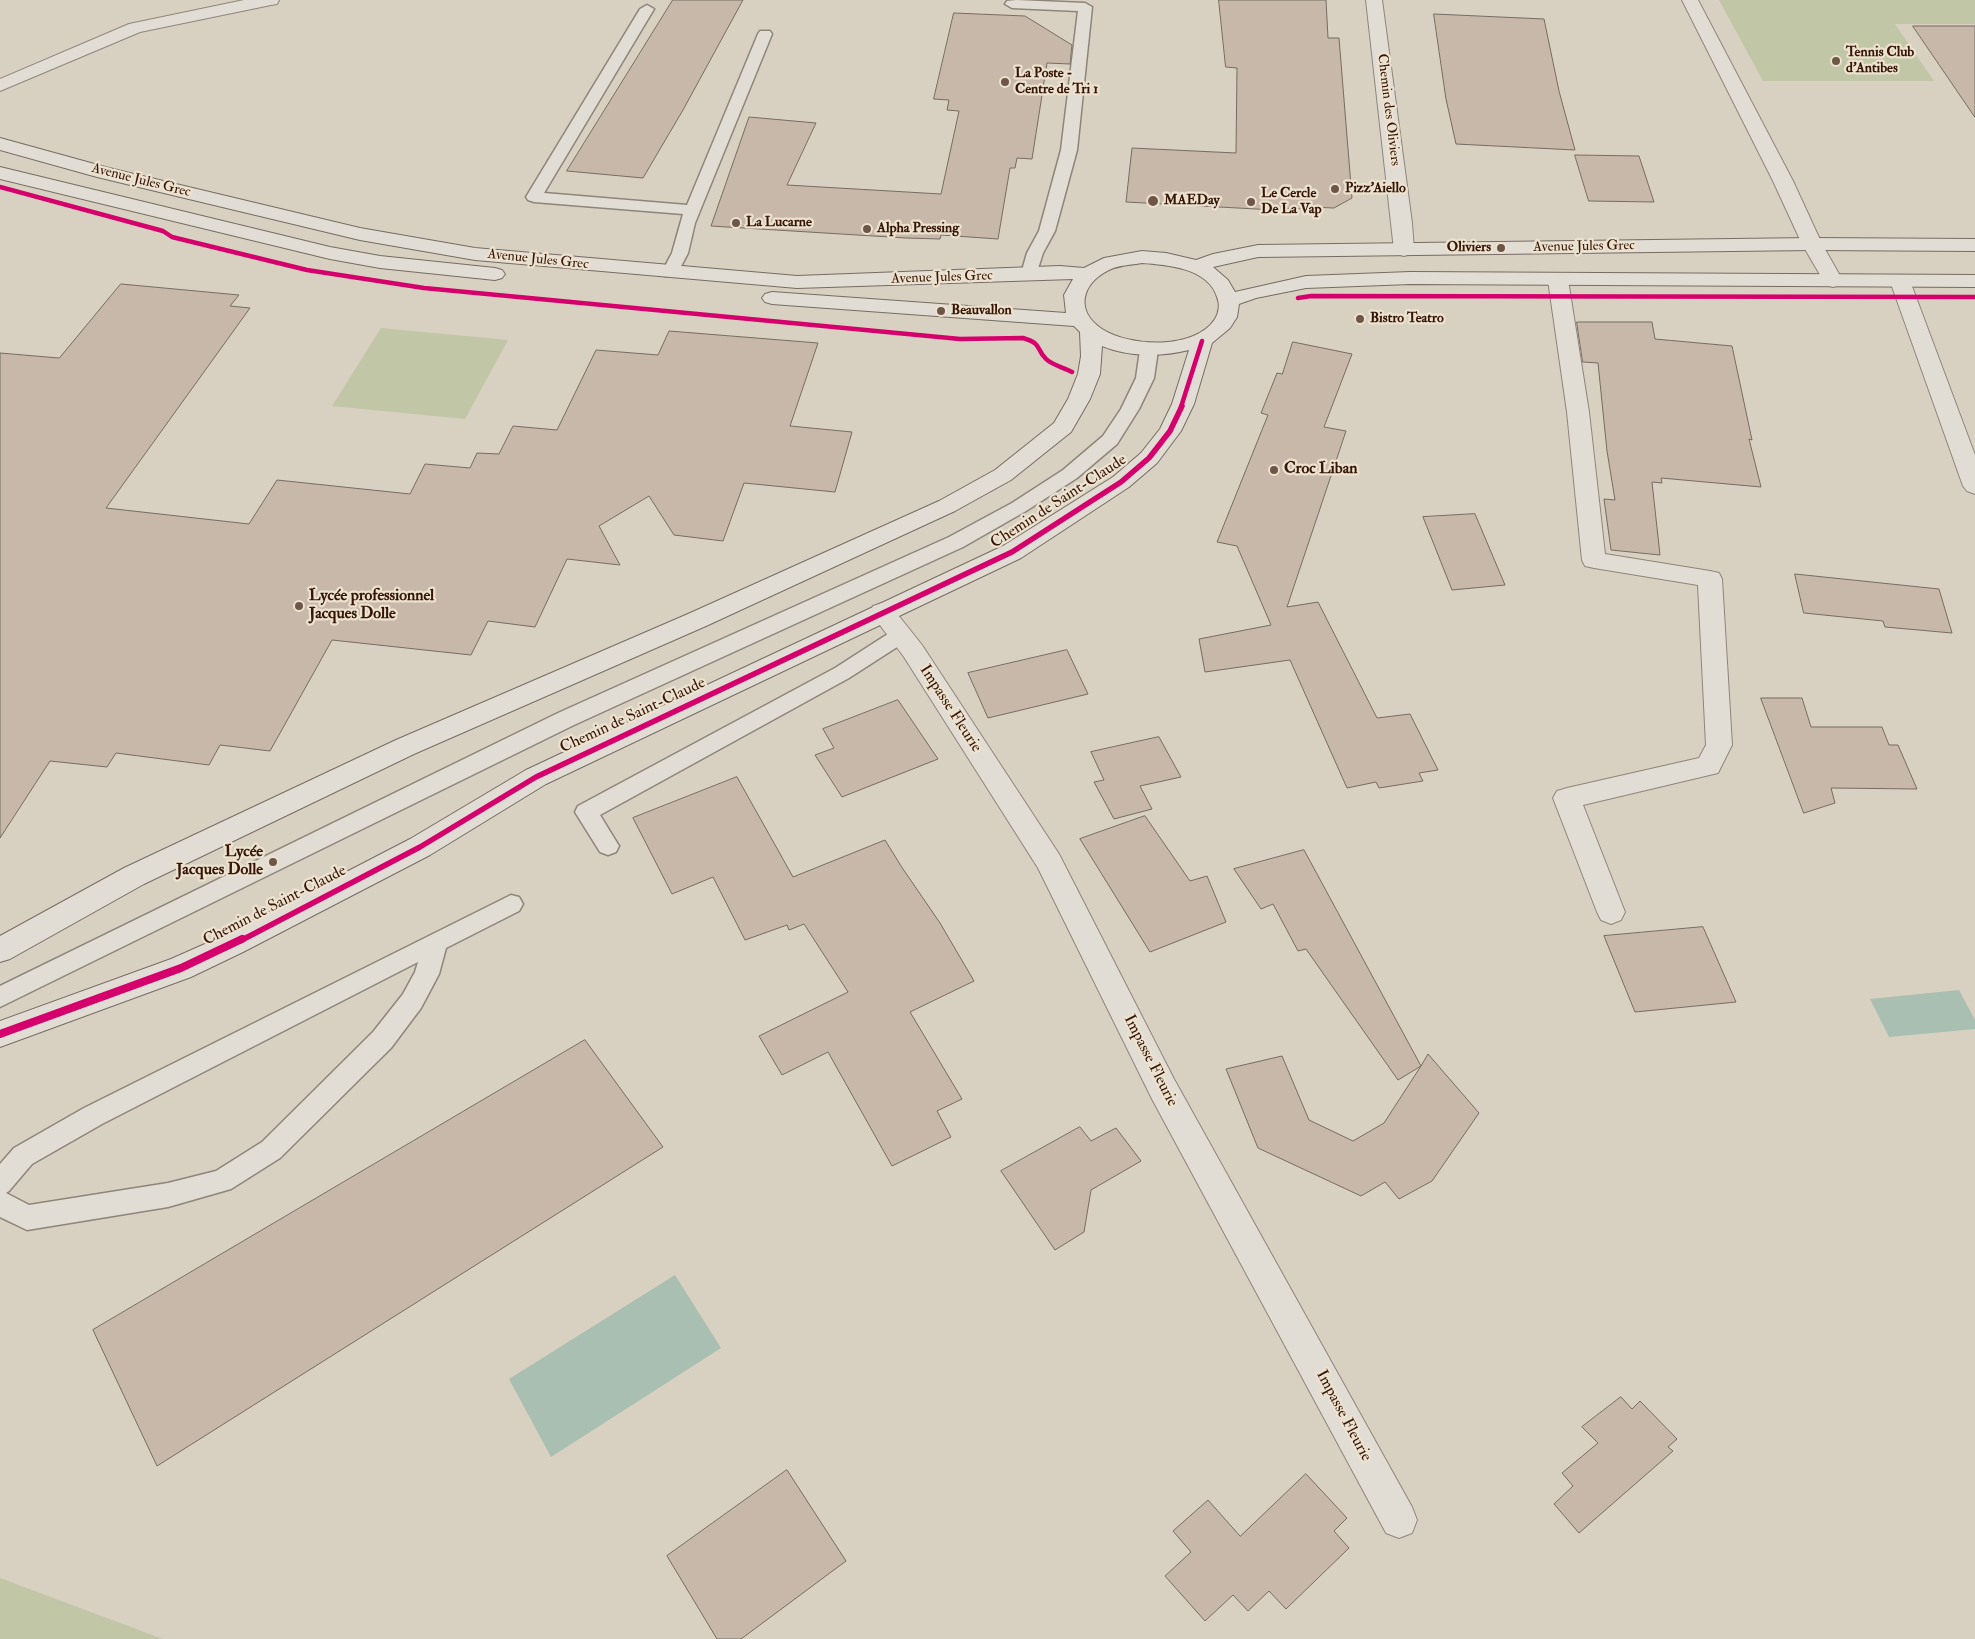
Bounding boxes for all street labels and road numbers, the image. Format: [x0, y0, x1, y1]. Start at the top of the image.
street label: Chemin des Oliviers [1373, 53, 1403, 167]
street label: Avenue Jules Grec [90, 161, 192, 201]
street label: Avenue Jules Grec [1533, 238, 1635, 256]
street label: Avenue Jules Grec [487, 246, 589, 274]
street label: Avenue Jules Grec [891, 268, 993, 288]
street label: Chemin de Saint-Claude [987, 451, 1131, 553]
street label: Impasse Fleurie [915, 662, 985, 756]
street label: Chemin de Saint-Claude [557, 674, 709, 758]
street label: Chemin de Saint-Claude [200, 862, 350, 950]
street label: Impasse Fleurie [1119, 1012, 1181, 1110]
street label: Impasse Fleurie [1311, 1367, 1375, 1465]

